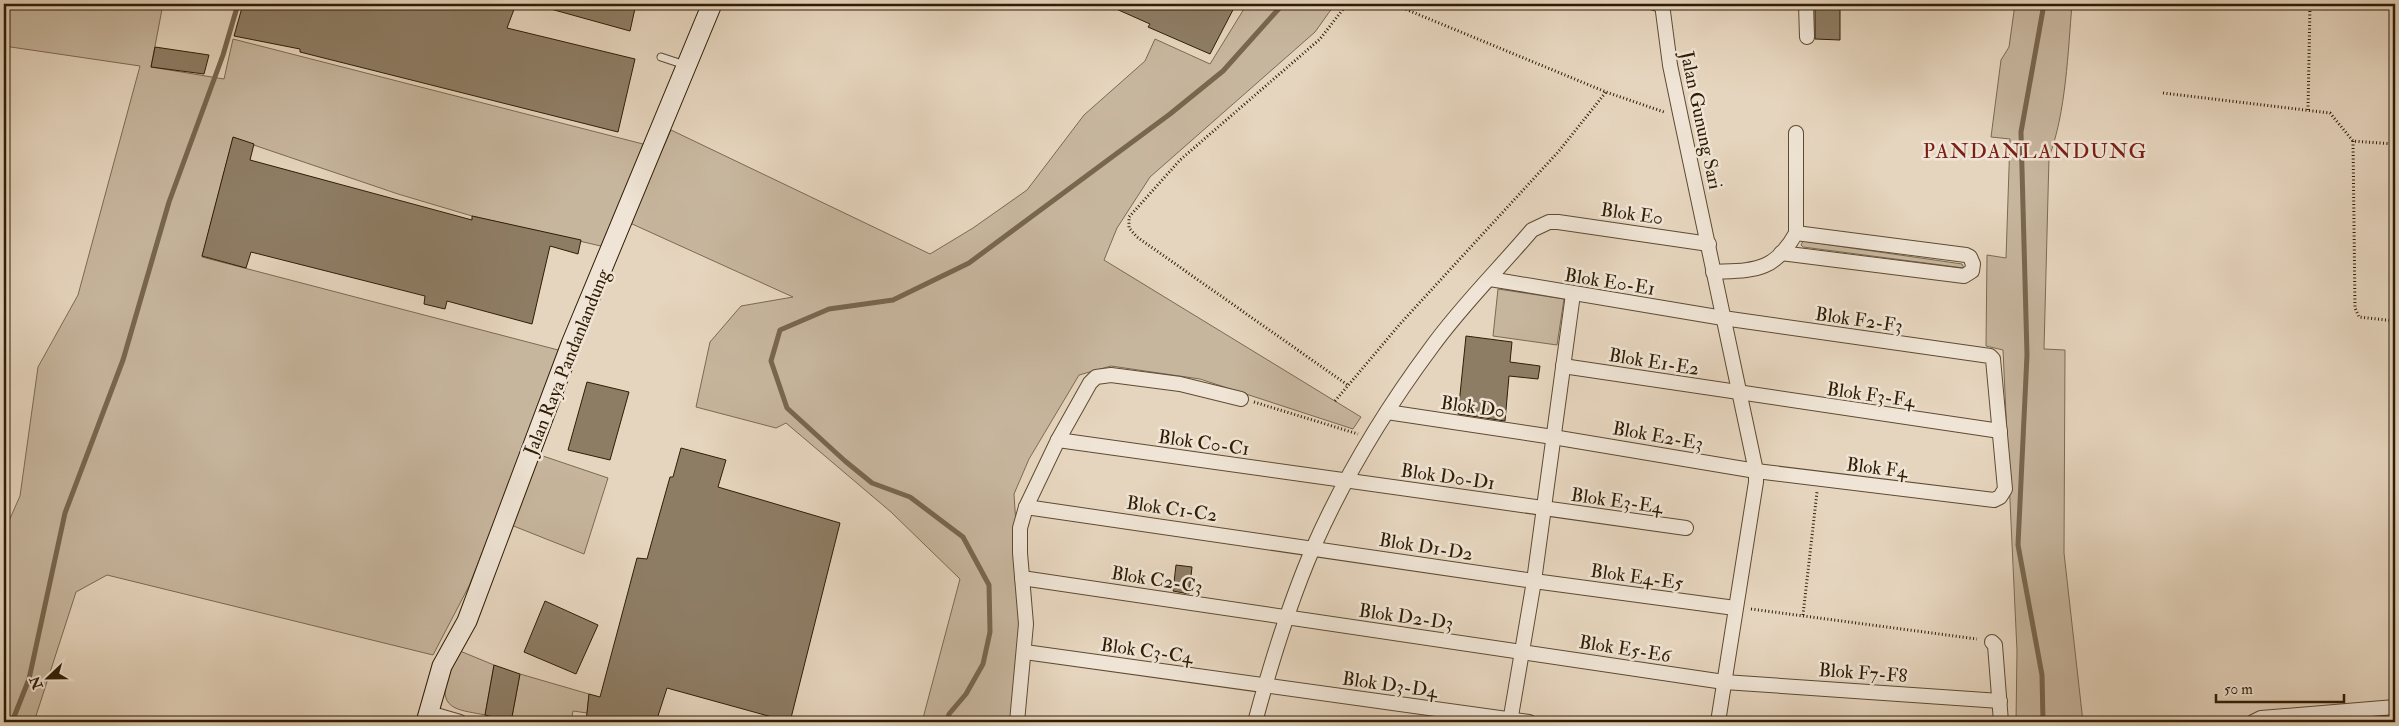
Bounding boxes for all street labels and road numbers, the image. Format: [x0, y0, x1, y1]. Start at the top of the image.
street label: Jalan Gunung Sari [1674, 48, 1727, 191]
street label: Blok E0 [1599, 198, 1665, 230]
street label: Blok E0-E1 [1563, 263, 1657, 301]
street label: Jalan Raya Pandanlandung [518, 265, 616, 460]
street label: Blok F2-F3 [1814, 302, 1904, 338]
street label: Blok E1-E2 [1607, 343, 1701, 381]
street label: Blok F3-F4 [1825, 377, 1917, 413]
street label: Blok D0 [1439, 391, 1506, 423]
street label: Blok E2-E3 [1611, 416, 1705, 456]
street label: Blok C0-C1 [1157, 425, 1251, 461]
street label: Blok F4 [1845, 452, 1910, 484]
street label: Blok D0-D1 [1399, 459, 1496, 495]
street label: Blok E3-E4 [1570, 483, 1665, 519]
street label: Blok C1-C2 [1125, 491, 1219, 527]
street label: Blok D1-D2 [1377, 528, 1474, 566]
street label: Blok E4-E5 [1589, 559, 1685, 595]
street label: Blok C2-C3 [1109, 561, 1204, 599]
street label: Blok D2-D3 [1357, 598, 1455, 636]
street label: Blok E5-E6 [1577, 630, 1674, 668]
street label: Blok C3-C4 [1099, 633, 1195, 669]
street label: Blok F7-F8 [1818, 658, 1908, 688]
street label: Blok D3-D4 [1341, 666, 1440, 704]

